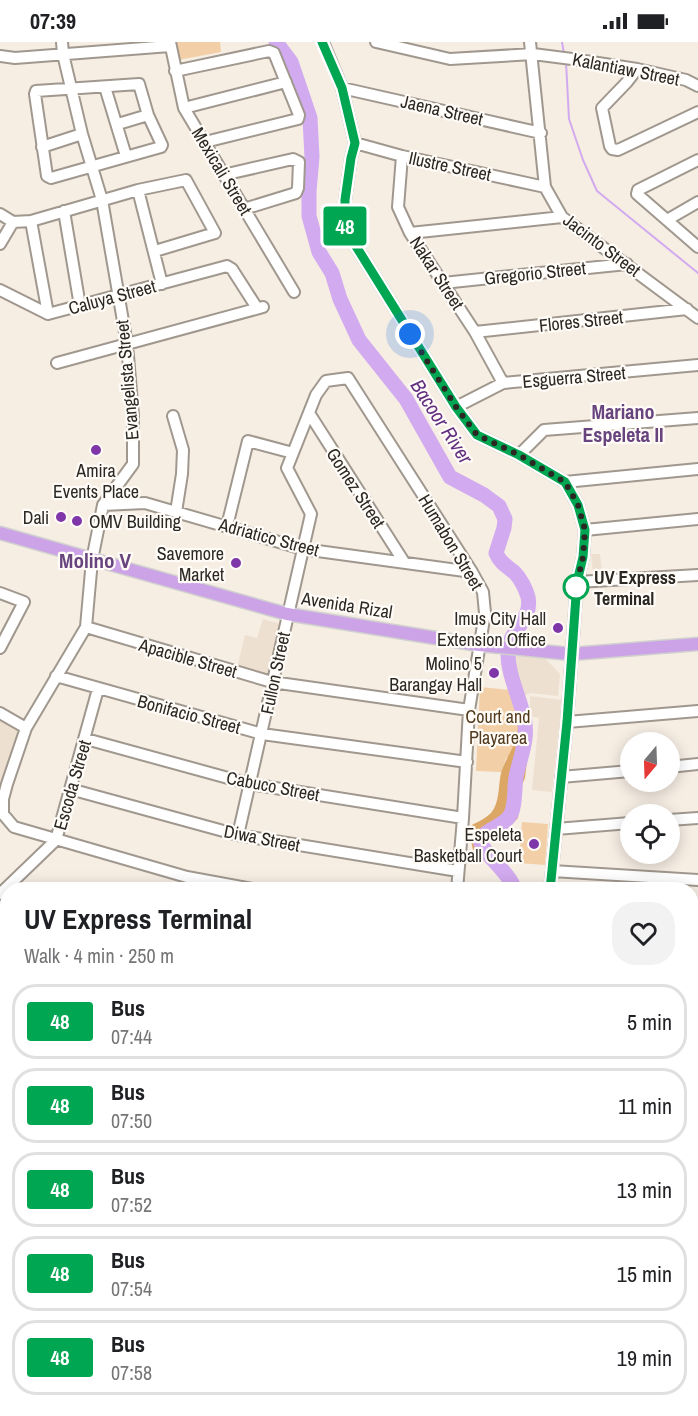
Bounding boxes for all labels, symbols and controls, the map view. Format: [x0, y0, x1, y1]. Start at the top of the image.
text: 07:39 [30, 6, 76, 36]
street label: Kalantiaw Street [570, 46, 682, 92]
street label: Jaena Street [398, 88, 486, 132]
street label: Mexicali Street [186, 122, 258, 220]
street label: Ilustre Street [406, 145, 494, 187]
line badge: 48 [318, 206, 372, 246]
street label: Jacinto Street [558, 208, 646, 282]
text: 48 [335, 212, 355, 241]
street label: Nakar Street [404, 231, 470, 315]
street label: Gregorio Street [483, 255, 587, 291]
street label: Caluya Street [66, 273, 158, 321]
street label: Flores Street [538, 304, 624, 338]
street label: Evangelista Street [109, 319, 145, 441]
your location [395, 319, 425, 349]
street label: Esguerra Street [521, 360, 627, 394]
water label: Bacoor River [405, 374, 480, 469]
district label: Mariano Espeleta II [582, 398, 664, 448]
marker: Amira Events Place [89, 443, 103, 457]
street label: Gomez Street [321, 443, 391, 533]
place label: Amira Events Place [53, 458, 139, 504]
street label: Humabon Street [413, 489, 489, 595]
place label: Dali [23, 505, 49, 530]
place label: OMV Building [89, 509, 182, 534]
marker: Dali [54, 510, 68, 524]
street label: Adriatico Street [215, 511, 322, 562]
marker: OMV Building [70, 514, 84, 528]
place label: Savemore Market [157, 541, 224, 587]
district label: Molino V [59, 546, 131, 575]
marker: Savemore Market [229, 556, 243, 570]
place label: UV Express Terminal [594, 565, 676, 611]
marker: UV Express Terminal [563, 574, 589, 600]
street label: Avenida Rizal [299, 585, 394, 625]
place label: Imus City Hall Extension Office [437, 606, 546, 652]
marker: Imus City Hall Extension Office [551, 621, 565, 635]
street label: Fullon Street [254, 629, 296, 717]
street label: Apacible Street [135, 632, 240, 684]
place label: Molino 5 Barangay Hall [389, 651, 482, 697]
marker: Molino 5 Barangay Hall [487, 666, 501, 680]
street label: Bonifacio Street [135, 688, 243, 740]
park label: Court and Playarea [466, 704, 530, 750]
north arrow [620, 732, 680, 792]
map controls [620, 732, 680, 864]
street label: Escoda Street [47, 737, 97, 833]
street label: Cabuco Street [224, 765, 322, 807]
button: locate [620, 804, 680, 864]
street label: Diwa Street [222, 818, 302, 858]
place label: Espeleta Basketball Court [414, 822, 522, 868]
marker: Espeleta Basketball Court [527, 837, 541, 851]
text: UV Express Terminal [24, 900, 252, 938]
button: heart [612, 902, 675, 965]
text: Walk · 4 min · 250 m [24, 942, 174, 969]
text: Bus [111, 993, 145, 1023]
text: 48 [50, 1007, 70, 1036]
text: 5 min [627, 1007, 672, 1037]
text: 07:44 [111, 1023, 152, 1050]
text: Bus [111, 1077, 145, 1107]
text: 48 [50, 1091, 70, 1120]
text: 11 min [618, 1091, 672, 1121]
text: 07:50 [111, 1107, 152, 1134]
text: Bus [111, 1161, 145, 1191]
text: 48 [50, 1175, 70, 1204]
text: 13 min [617, 1175, 672, 1205]
text: 07:52 [111, 1191, 152, 1218]
text: Bus [111, 1245, 145, 1275]
text: 48 [50, 1259, 70, 1288]
text: 15 min [617, 1259, 672, 1289]
text: 07:54 [111, 1275, 152, 1302]
text: Bus [111, 1329, 145, 1359]
text: 48 [50, 1343, 70, 1372]
text: 19 min [617, 1343, 672, 1373]
text: 07:58 [111, 1359, 152, 1386]

